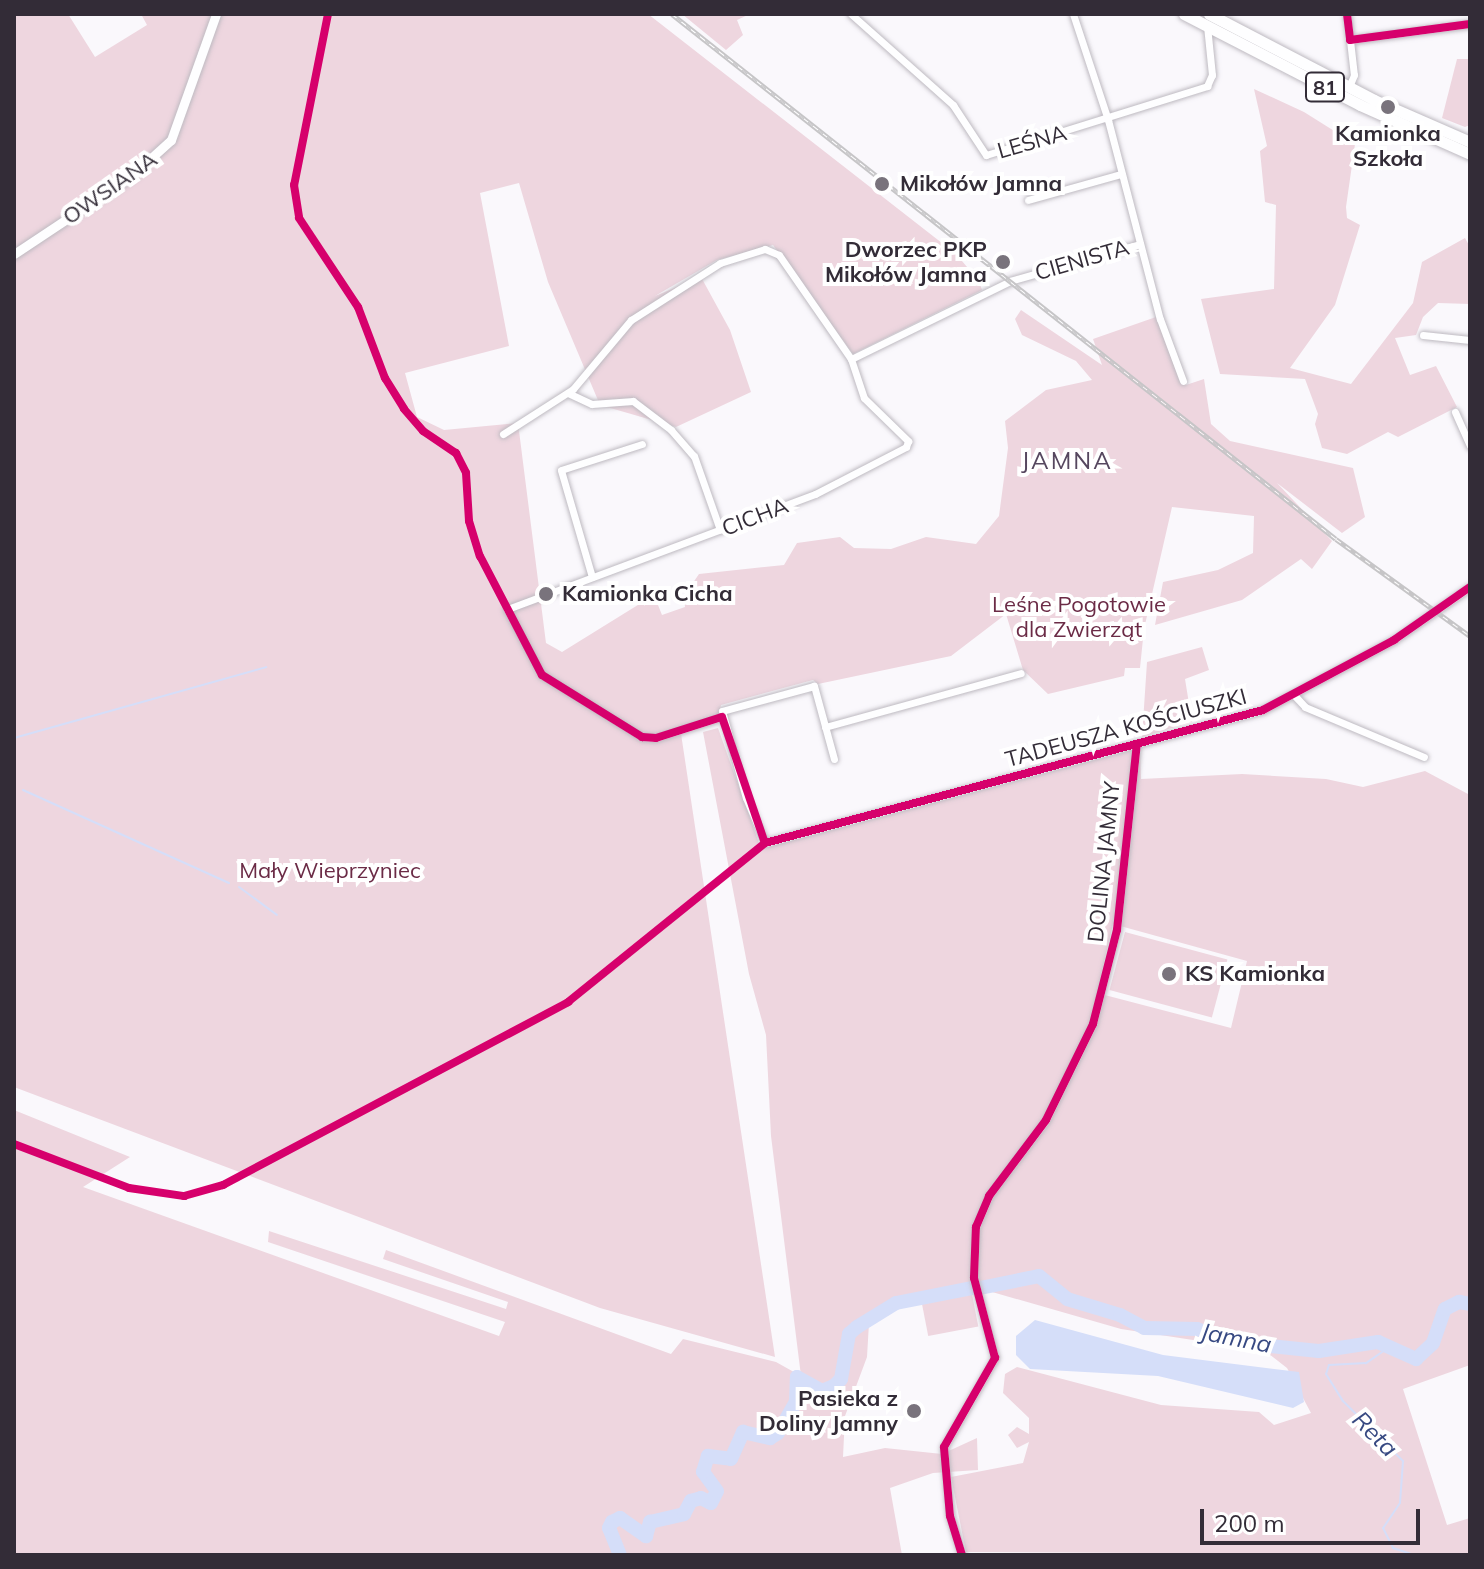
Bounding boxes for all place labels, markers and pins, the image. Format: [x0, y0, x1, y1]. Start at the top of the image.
marker: Kamionka Szkoła [1379, 98, 1397, 116]
place label: Kamionka Szkoła [1335, 120, 1441, 172]
place label: Mikołów Jamna [900, 171, 1062, 197]
marker: Mikołów Jamna [871, 173, 893, 195]
place label: Dworzec PKP Mikołów Jamna [825, 236, 987, 288]
marker: Dworzec PKP Mikołów Jamna [994, 253, 1012, 271]
place label: Kamionka Cicha [562, 581, 733, 607]
marker: Kamionka Cicha [537, 585, 555, 603]
place label: KS Kamionka [1185, 961, 1325, 987]
marker: KS Kamionka [1160, 965, 1178, 983]
place label: Pasieka z Doliny Jamny [759, 1385, 898, 1436]
marker: Pasieka z Doliny Jamny [905, 1402, 923, 1420]

